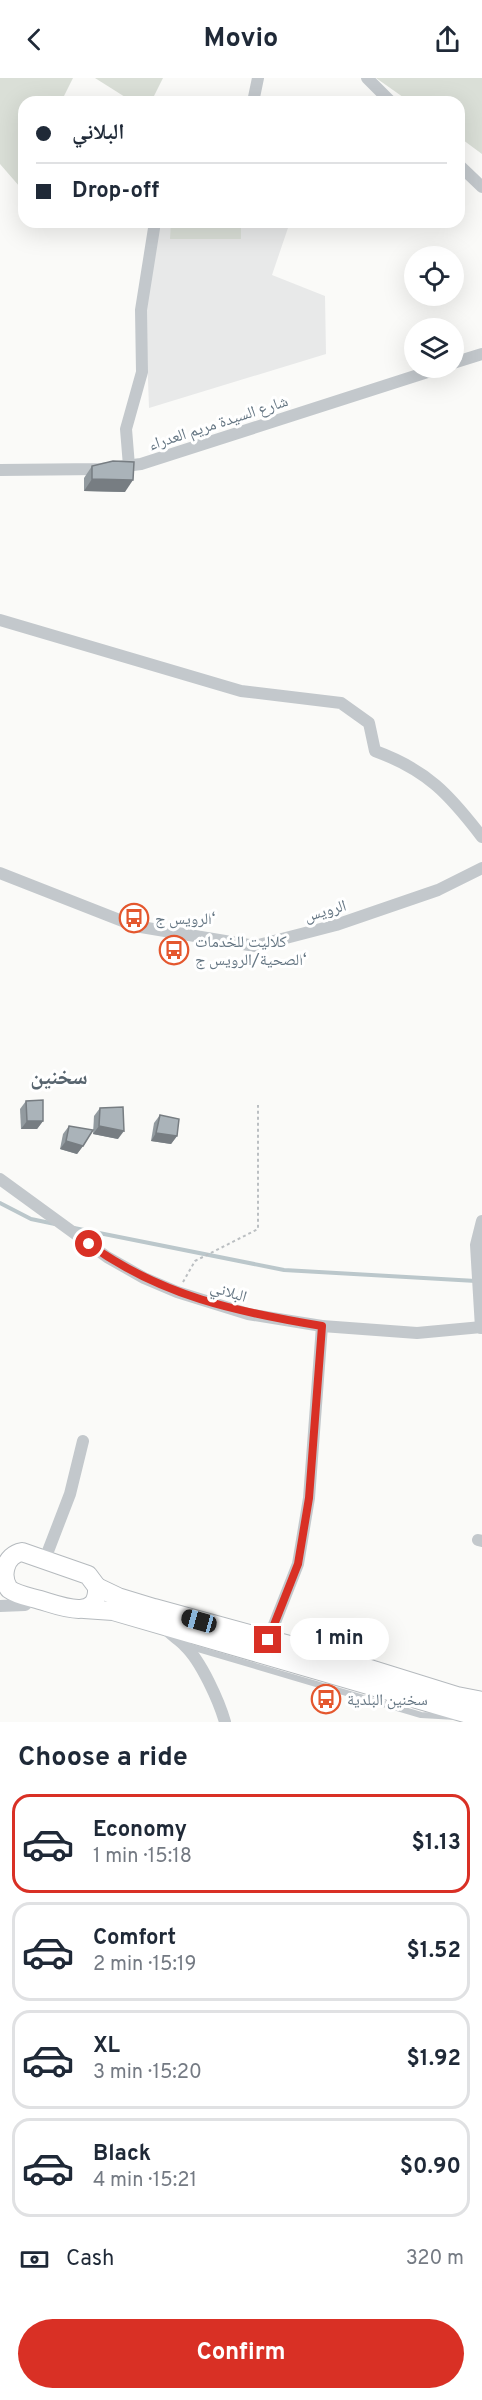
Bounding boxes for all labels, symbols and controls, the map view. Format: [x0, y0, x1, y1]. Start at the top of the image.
text: Movio [204, 22, 278, 56]
icon: back [18, 23, 51, 56]
icon: share [431, 23, 464, 56]
text: البلاني [72, 120, 125, 147]
text: Drop-off [72, 178, 159, 205]
map controls [404, 246, 464, 378]
button: locate [404, 246, 464, 306]
button: layers [404, 318, 464, 378]
street label: شارع السيدة مريم العدراء [146, 392, 291, 456]
street label: الرويس [302, 896, 349, 927]
bus stop icon: الرويس ج‘ [118, 902, 150, 934]
place label: الرويس ج‘ [155, 910, 215, 930]
place label: كلاليت للخدمات الصحية/الرويس ج‘ [195, 933, 307, 971]
bus stop icon: كلاليت للخدمات الصحية/الرويس ج‘ [158, 934, 190, 966]
district label: سخنين [30, 1065, 88, 1092]
route start [75, 1230, 102, 1257]
street label: البلاني [207, 1278, 249, 1309]
car [179, 1607, 219, 1635]
callout: 1 min [289, 1619, 388, 1661]
route end [254, 1626, 281, 1653]
text: 1 min [315, 1626, 364, 1652]
bus stop icon: سخنين البلدية [310, 1683, 342, 1715]
place label: سخنين البلدية [347, 1691, 428, 1711]
text: Choose a ride [18, 1741, 188, 1775]
icon: car [21, 1817, 75, 1871]
text: Economy [93, 1817, 187, 1844]
text: $1.13 [411, 1830, 461, 1857]
text: 1 min · 15:18 [93, 1844, 192, 1870]
icon: car [21, 1925, 75, 1979]
text: Comfort [93, 1925, 176, 1952]
text: $1.52 [407, 1938, 461, 1965]
text: 2 min · 15:19 [93, 1952, 196, 1978]
icon: car [21, 2033, 75, 2087]
text: XL [93, 2033, 120, 2060]
text: $1.92 [406, 2046, 461, 2073]
text: 3 min · 15:20 [93, 2060, 202, 2086]
icon: car [21, 2141, 75, 2195]
text: Black [93, 2141, 151, 2168]
text: $0.90 [400, 2154, 461, 2181]
text: 4 min · 15:21 [93, 2168, 197, 2194]
icon: cash [18, 2243, 51, 2276]
text: Cash [66, 2246, 115, 2273]
text: 320 m [406, 2246, 464, 2272]
button: Confirm [18, 2319, 464, 2388]

